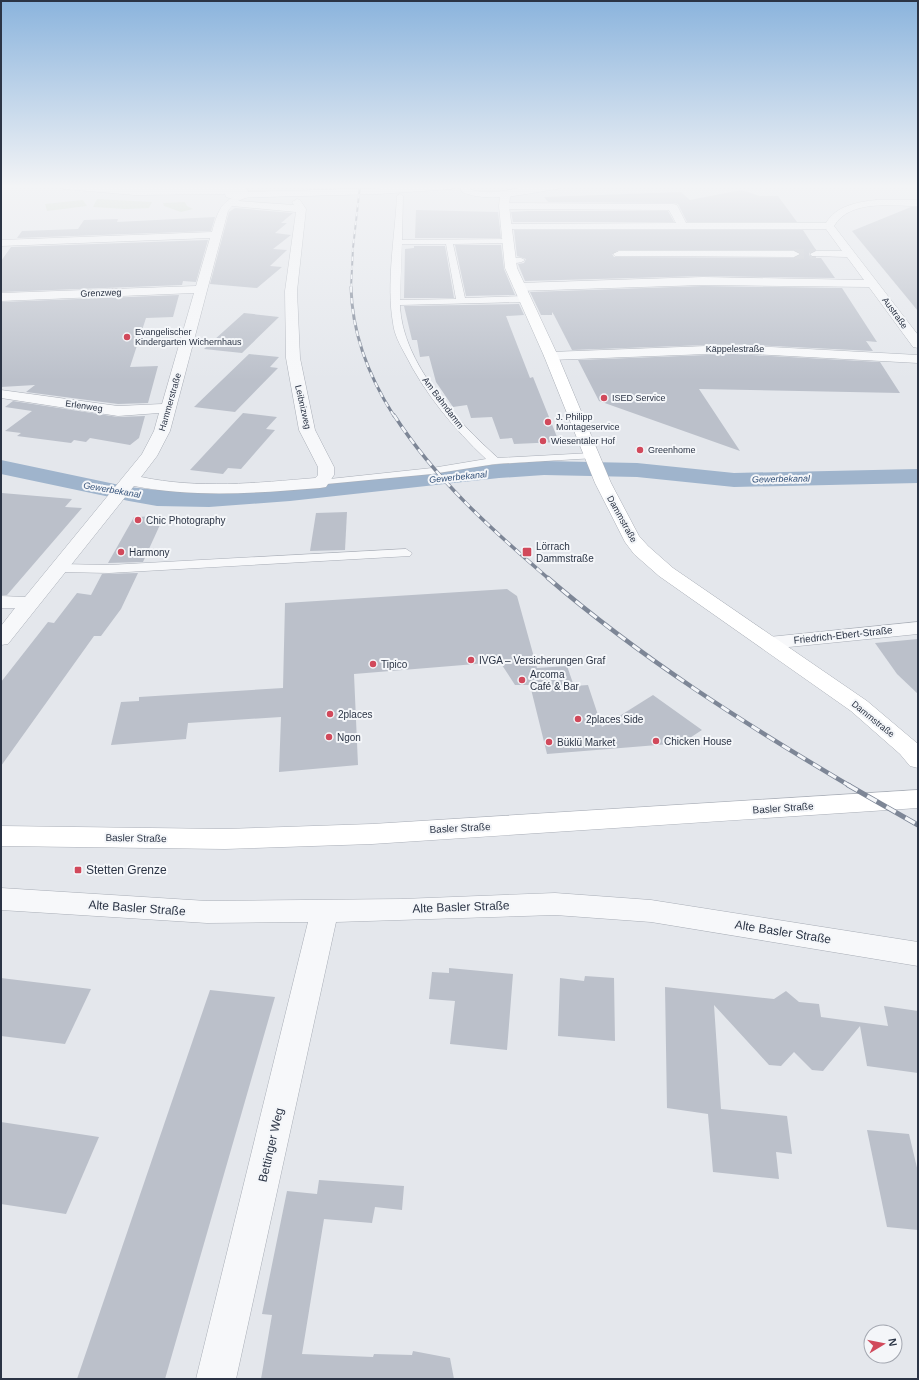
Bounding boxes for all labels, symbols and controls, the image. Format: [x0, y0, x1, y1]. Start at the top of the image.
street label: Grenzweg [80, 287, 122, 299]
street label: Austraße [880, 295, 910, 331]
place label: Evangelischer Kindergarten Wichernhaus [135, 327, 242, 347]
marker: Evangelischer Kindergarten Wichernhaus [122, 332, 132, 342]
street label: Käppelestraße [706, 344, 764, 354]
street label: Hammerstraße [157, 372, 183, 432]
street label: Am Bahndamm [420, 375, 466, 431]
street label: Leibnizweg [293, 384, 313, 430]
marker: ISED Service [599, 393, 609, 403]
place label: ISED Service [612, 393, 666, 403]
street label: Erlenweg [65, 398, 103, 414]
place label: J. Philipp Montageservice [556, 412, 620, 432]
marker: J. Philipp Montageservice [543, 417, 553, 427]
marker: Wiesentäler Hof [538, 436, 548, 446]
place label: Wiesentäler Hof [551, 436, 616, 446]
marker: Greenhome [635, 445, 645, 455]
place label: Greenhome [648, 445, 696, 455]
water label: Gewerbekanal [429, 469, 488, 485]
water label: Gewerbekanal [752, 473, 811, 485]
water label: Gewerbekanal [83, 480, 142, 500]
street label: Dammstraße [605, 494, 639, 544]
marker: Chic Photography [133, 515, 143, 525]
place label: Chic Photography [146, 515, 226, 526]
place label: Lörrach Dammstraße [536, 541, 594, 564]
marker: Lörrach Dammstraße [521, 546, 533, 558]
marker: Harmony [116, 547, 126, 557]
place label: Harmony [129, 547, 170, 558]
street label: Friedrich-Ebert-Straße [793, 624, 893, 646]
marker: IVGA – Versicherungen Graf [466, 655, 476, 665]
place label: IVGA – Versicherungen Graf [479, 655, 605, 666]
marker: Tipico [368, 659, 378, 669]
place label: Tipico [381, 659, 408, 670]
place label: Arcoma Café & Bar [530, 669, 580, 692]
marker: Arcoma Café & Bar [517, 675, 527, 685]
street label: Dammstraße [850, 699, 896, 739]
marker: 2places [325, 709, 335, 719]
place label: 2places [338, 709, 372, 720]
marker: 2places Side [573, 714, 583, 724]
place label: 2places Side [586, 714, 644, 725]
marker: Ngon [324, 732, 334, 742]
place label: Ngon [337, 732, 361, 743]
marker: Chicken House [651, 736, 661, 746]
place label: Chicken House [664, 736, 732, 747]
marker: Büklü Market [544, 737, 554, 747]
place label: Büklü Market [557, 737, 616, 748]
street label: Basler Straße [752, 800, 814, 816]
street label: Basler Straße [429, 821, 491, 835]
street label: Basler Straße [105, 832, 167, 844]
place label: Stetten Grenze [86, 863, 167, 877]
marker: Stetten Grenze [73, 865, 83, 875]
street label: Alte Basler Straße [88, 898, 186, 918]
street label: Alte Basler Straße [412, 898, 510, 916]
street label: Alte Basler Straße [734, 917, 833, 947]
street label: Bettinger Weg [256, 1106, 286, 1184]
north arrow [863, 1324, 903, 1364]
text: N [886, 1337, 899, 1347]

